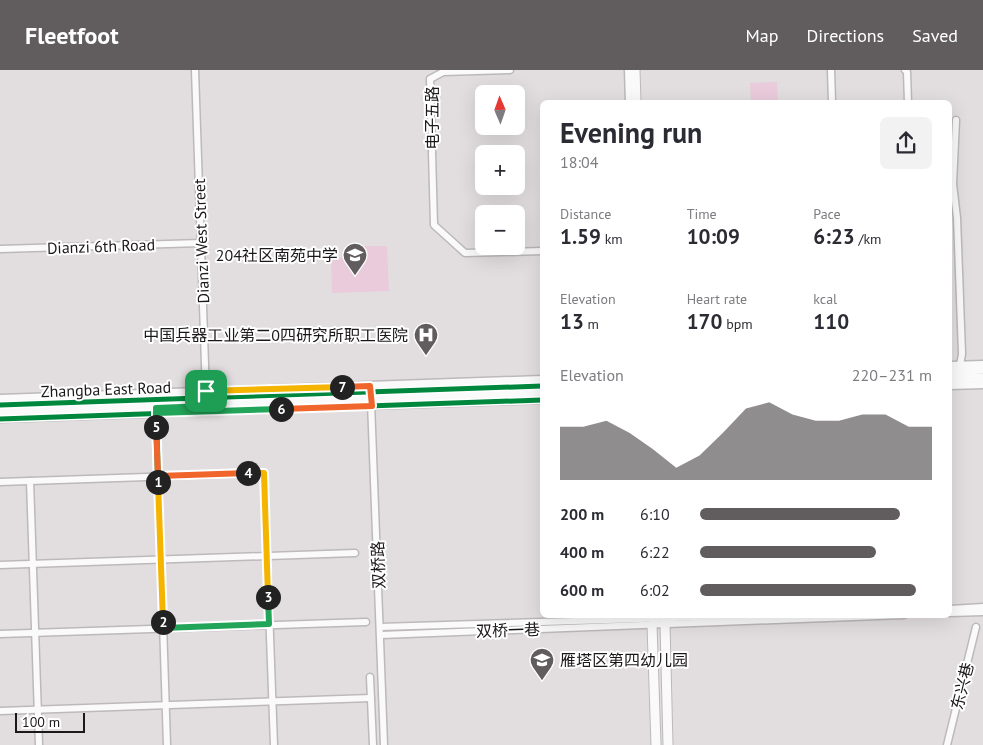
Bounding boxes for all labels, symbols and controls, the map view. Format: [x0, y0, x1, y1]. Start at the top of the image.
text: Fleetfoot [25, 20, 119, 51]
text: Map [746, 24, 778, 47]
text: Directions [806, 24, 884, 47]
text: Saved [912, 24, 958, 47]
north arrow [475, 85, 525, 135]
map controls [475, 85, 525, 255]
street label: 电子五路 [422, 86, 442, 150]
text: Evening run [560, 114, 702, 151]
button: share [880, 117, 932, 169]
button: + [475, 145, 525, 195]
text: 18:04 [560, 152, 598, 172]
street label: Dianzi West Street [189, 178, 213, 304]
button: − [475, 205, 525, 255]
text: Distance [560, 205, 611, 223]
text: Time [687, 205, 717, 223]
text: Pace [813, 205, 841, 223]
text: 1.59 [560, 223, 601, 250]
text: 10:09 [687, 223, 740, 250]
text: 6:23 [813, 223, 855, 250]
text: km [601, 230, 623, 248]
text: /km [855, 230, 881, 248]
street label: Dianzi 6th Road [47, 234, 155, 258]
school or university icon: 204社区南苑中学 [342, 242, 368, 276]
place label: 204社区南苑中学 [216, 245, 338, 265]
text: Elevation [560, 290, 616, 308]
text: Heart rate [687, 290, 747, 308]
text: kcal [813, 290, 837, 308]
text: 13 [560, 308, 584, 335]
text: 170 [687, 308, 722, 335]
text: 110 [813, 308, 849, 335]
text: m [584, 315, 599, 333]
text: bpm [722, 315, 753, 333]
hospital icon: 中国兵器工业第二0四研究所职工医院 [413, 322, 439, 356]
place label: 中国兵器工业第二0四研究所职工医院 [143, 325, 408, 345]
text: Elevation [560, 365, 624, 385]
text: 220–231 m [852, 365, 932, 385]
pin [185, 370, 227, 412]
pin: 7 [330, 374, 354, 400]
street label: Zhangba East Road [40, 377, 172, 401]
icon: arrive [192, 377, 220, 405]
text: 7 [339, 378, 346, 396]
pin: 6 [268, 396, 294, 422]
text: 6 [278, 400, 285, 418]
pin: 5 [144, 414, 168, 440]
text: 5 [153, 418, 160, 436]
pin: 4 [236, 460, 260, 486]
text: 4 [245, 464, 252, 482]
pin: 1 [146, 470, 170, 494]
text: 1 [155, 473, 162, 491]
text: 200 m [560, 504, 604, 524]
text: 6:10 [640, 504, 670, 524]
street label: 双桥路 [367, 541, 389, 589]
text: 400 m [560, 542, 604, 562]
text: 6:22 [640, 542, 670, 562]
text: 600 m [560, 580, 604, 600]
text: 6:02 [640, 580, 670, 600]
pin: 3 [256, 584, 280, 610]
text: 3 [265, 588, 272, 606]
pin: 2 [150, 610, 176, 634]
text: 2 [160, 613, 167, 631]
street label: 双桥一巷 [476, 619, 540, 641]
school or university icon: 雁塔区第四幼儿园 [529, 647, 555, 681]
place label: 雁塔区第四幼儿园 [560, 650, 688, 670]
street label: 东兴巷 [946, 660, 978, 712]
scale bar [15, 710, 85, 733]
text: 100 m [22, 713, 60, 731]

